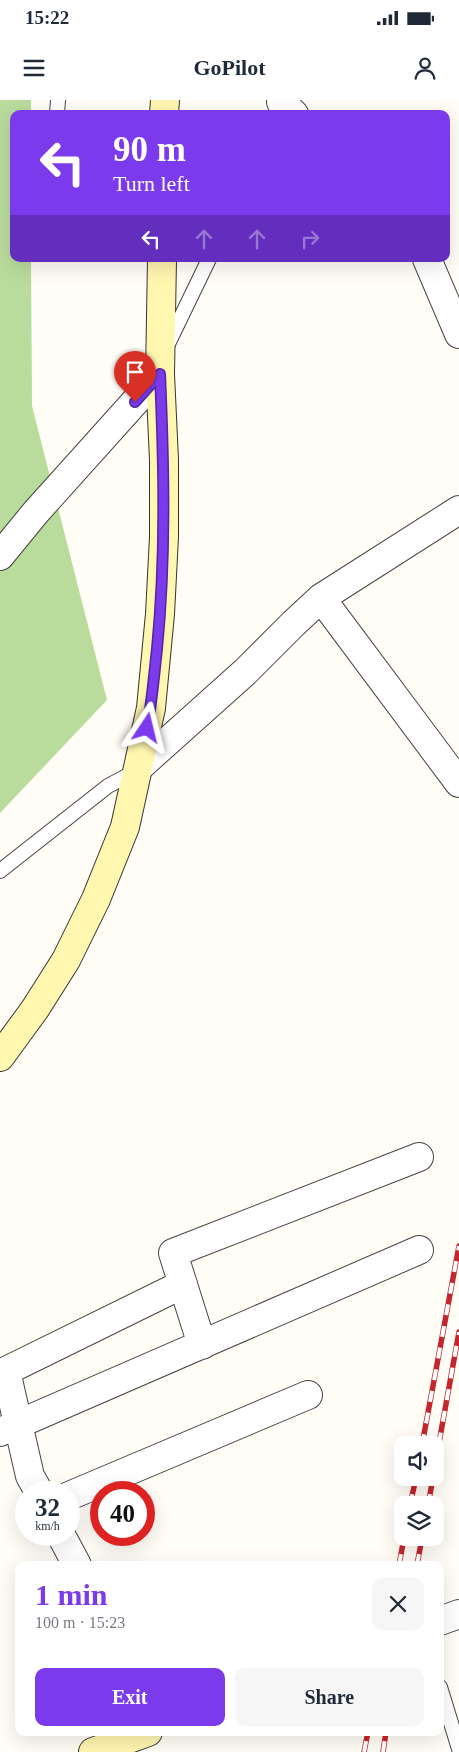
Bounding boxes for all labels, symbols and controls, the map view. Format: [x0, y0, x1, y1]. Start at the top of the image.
text: 15:22 [25, 7, 69, 28]
icon: menu [20, 54, 48, 82]
icon: person [411, 54, 439, 82]
text: GoPilot [193, 55, 266, 80]
icon: left [30, 130, 95, 195]
text: 90 m [113, 130, 186, 169]
text: Turn left [113, 171, 190, 196]
icon: left [137, 225, 165, 253]
icon: ahead [190, 225, 218, 253]
icon: ahead [243, 225, 271, 253]
icon: right [296, 225, 324, 253]
pin [114, 351, 156, 402]
icon: arrive [121, 358, 149, 386]
position arrow [120, 701, 172, 753]
map controls [394, 1436, 444, 1546]
button: sound [394, 1436, 444, 1486]
speed limit sign: 40 [90, 1481, 155, 1546]
text: 32 [35, 1494, 60, 1521]
button: layers [394, 1496, 444, 1546]
text: km/h [35, 1519, 60, 1533]
text: 1 min [35, 1578, 108, 1611]
button: close [372, 1578, 424, 1630]
text: 100 m · 15:23 [35, 1614, 125, 1631]
button: Exit [35, 1668, 225, 1726]
button: Share [235, 1668, 424, 1726]

